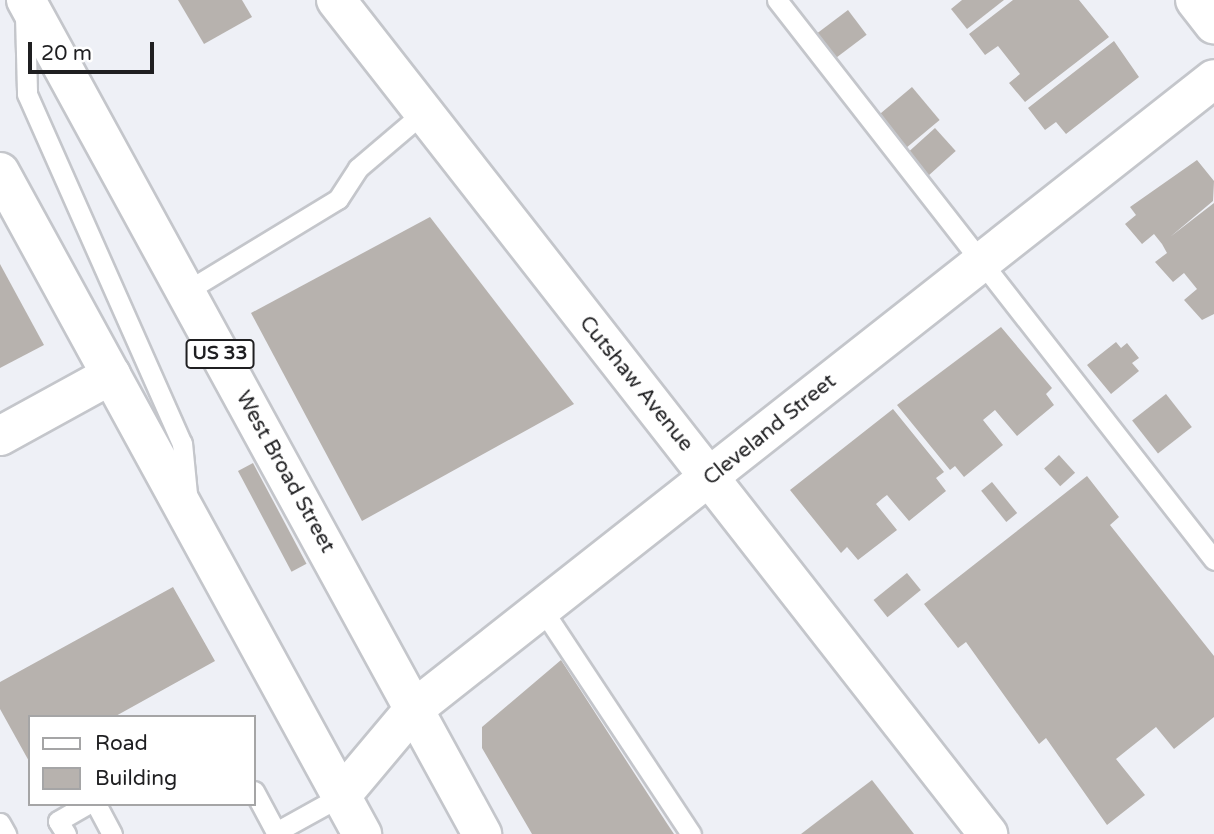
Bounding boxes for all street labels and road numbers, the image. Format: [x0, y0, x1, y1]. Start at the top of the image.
street label: Cutshaw Avenue [574, 311, 698, 457]
road number: US 33 [185, 338, 255, 370]
street label: Cleveland Street [699, 369, 841, 491]
street label: West Broad Street [230, 387, 340, 557]

